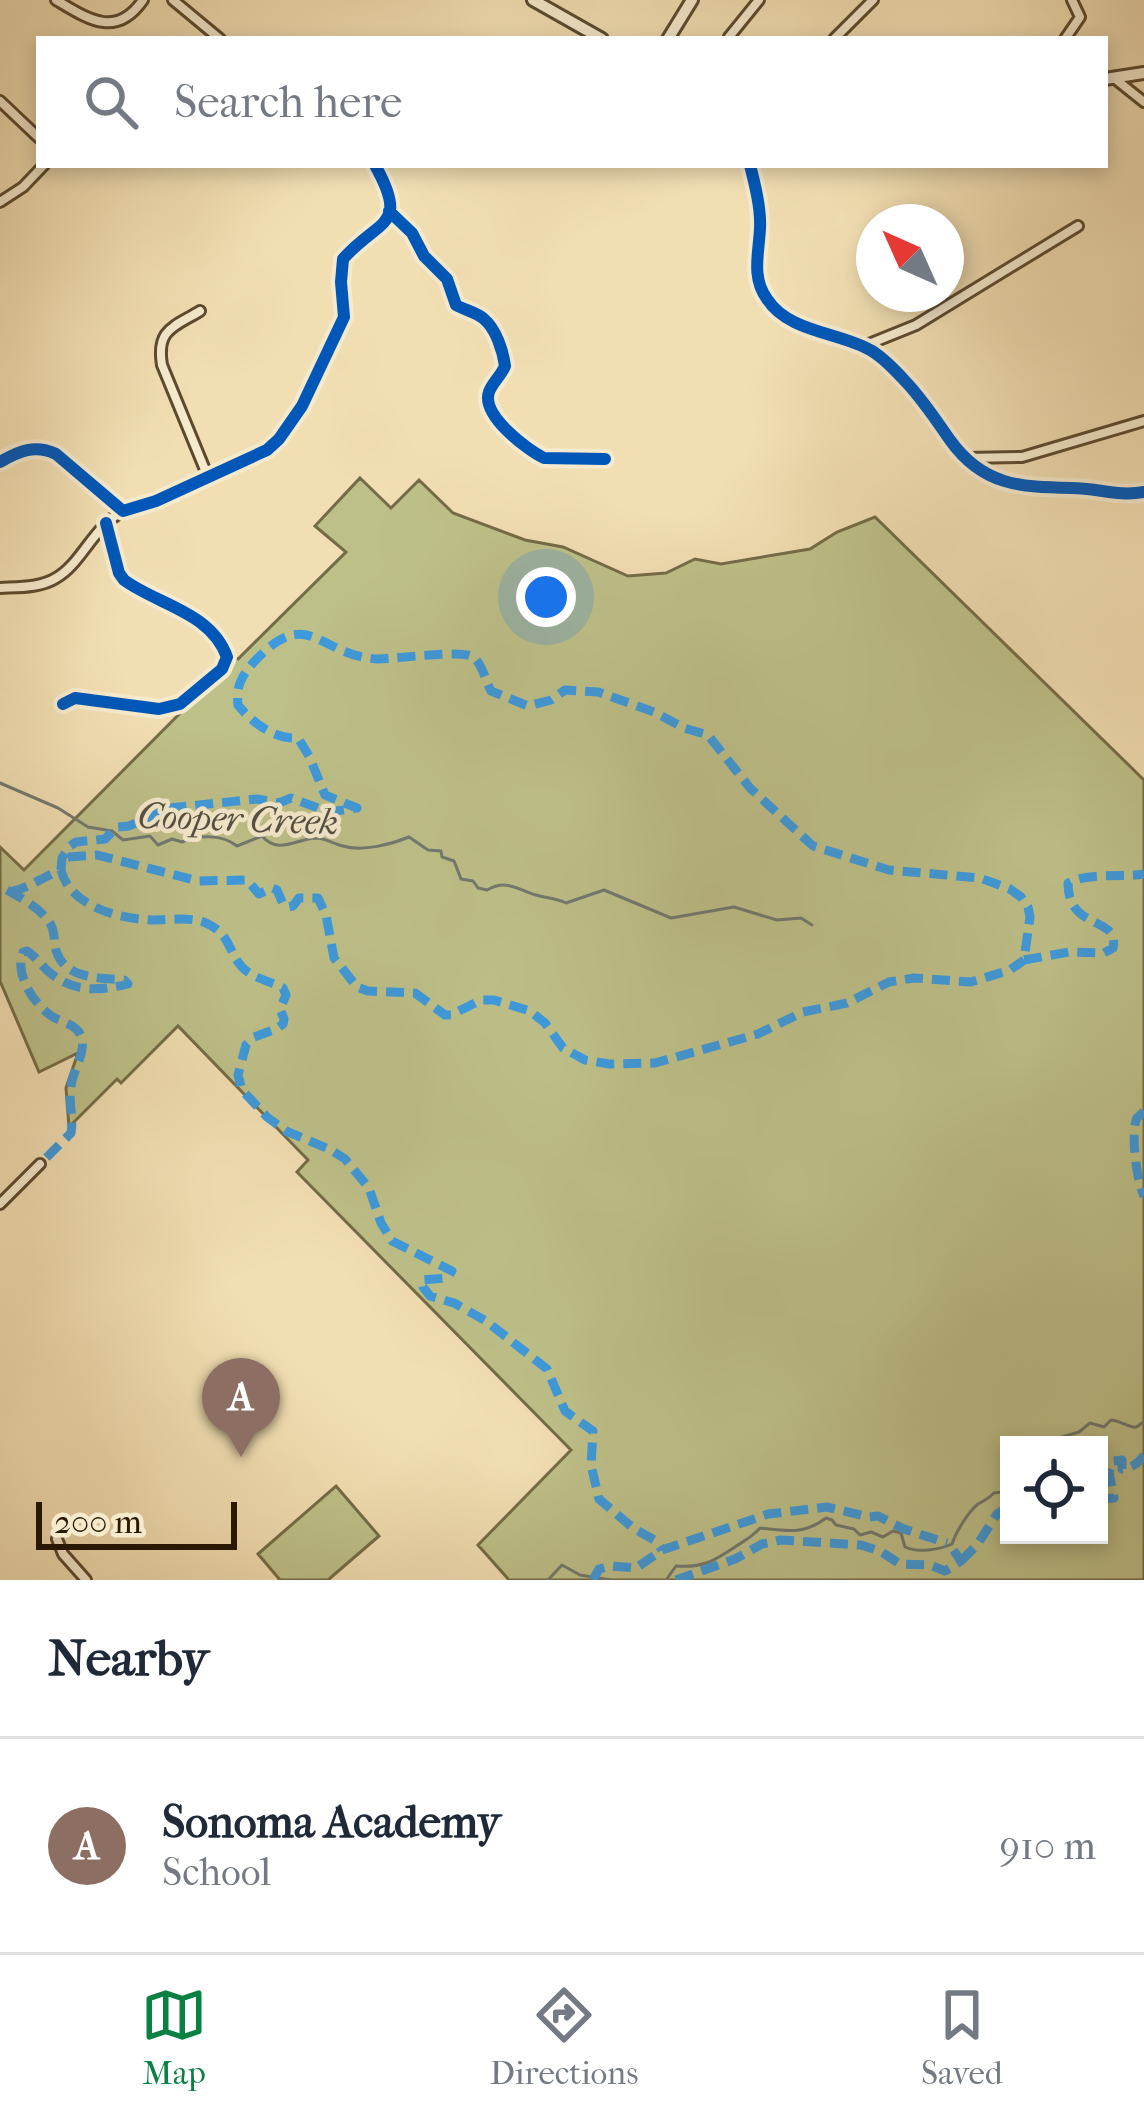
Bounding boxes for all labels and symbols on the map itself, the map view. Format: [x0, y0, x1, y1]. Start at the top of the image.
north arrow [856, 204, 964, 312]
your location [516, 567, 576, 627]
water label: Cooper Creek [137, 795, 339, 843]
pin: A [202, 1358, 280, 1457]
scale bar [36, 1496, 237, 1549]

